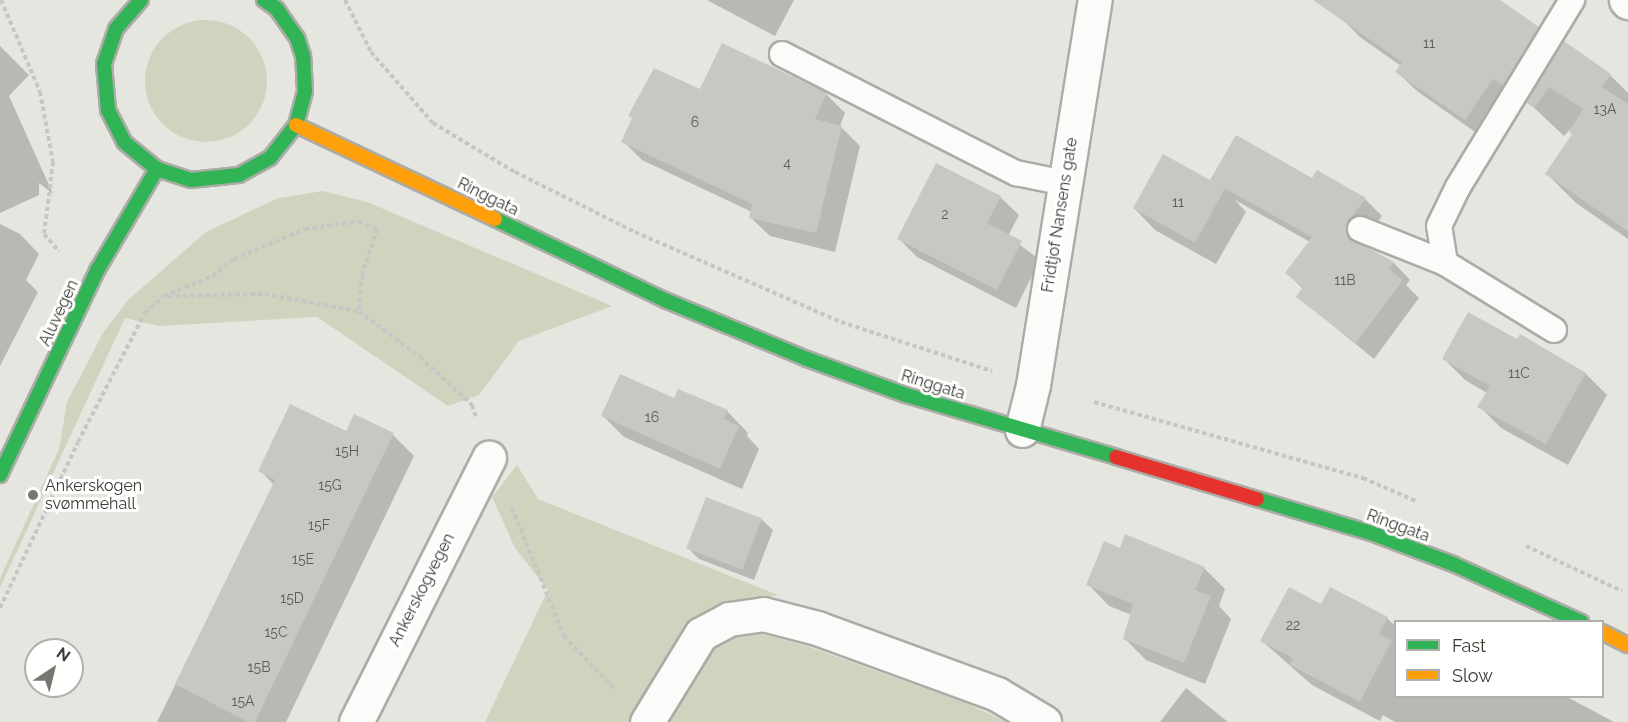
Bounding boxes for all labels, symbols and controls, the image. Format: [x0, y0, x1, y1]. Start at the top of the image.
house number: 11 [1423, 35, 1435, 51]
house number: 13A [1594, 101, 1616, 117]
house number: 6 [691, 114, 699, 130]
street label: Fridtjof Nansens gate [1038, 136, 1082, 294]
house number: 4 [783, 155, 791, 171]
street label: Ringgata [454, 174, 522, 220]
house number: 11 [1172, 194, 1184, 210]
house number: 2 [941, 206, 949, 222]
house number: 11B [1334, 272, 1356, 288]
street label: Aluvegen [35, 277, 83, 349]
house number: 11C [1508, 365, 1530, 381]
street label: Ringgata [899, 366, 967, 404]
house number: 16 [645, 409, 659, 425]
house number: 15H [335, 443, 359, 459]
place label: Ankerskogen svømmehall [45, 476, 142, 514]
house number: 15G [318, 477, 342, 493]
marker: Ankerskogen svømmehall [26, 488, 40, 502]
street label: Ringgata [1364, 506, 1432, 546]
house number: 15F [308, 517, 330, 533]
street label: Ankerskogvegen [385, 530, 459, 650]
house number: 15E [292, 551, 314, 567]
house number: 15D [280, 590, 304, 606]
house number: 22 [1286, 617, 1300, 633]
legend [1394, 620, 1604, 698]
house number: 15C [264, 624, 288, 640]
text: Fast [1452, 635, 1486, 656]
north arrow [24, 638, 84, 698]
text: N [53, 643, 74, 666]
house number: 15B [248, 659, 270, 675]
text: Slow [1452, 665, 1493, 686]
house number: 15A [231, 693, 255, 709]

